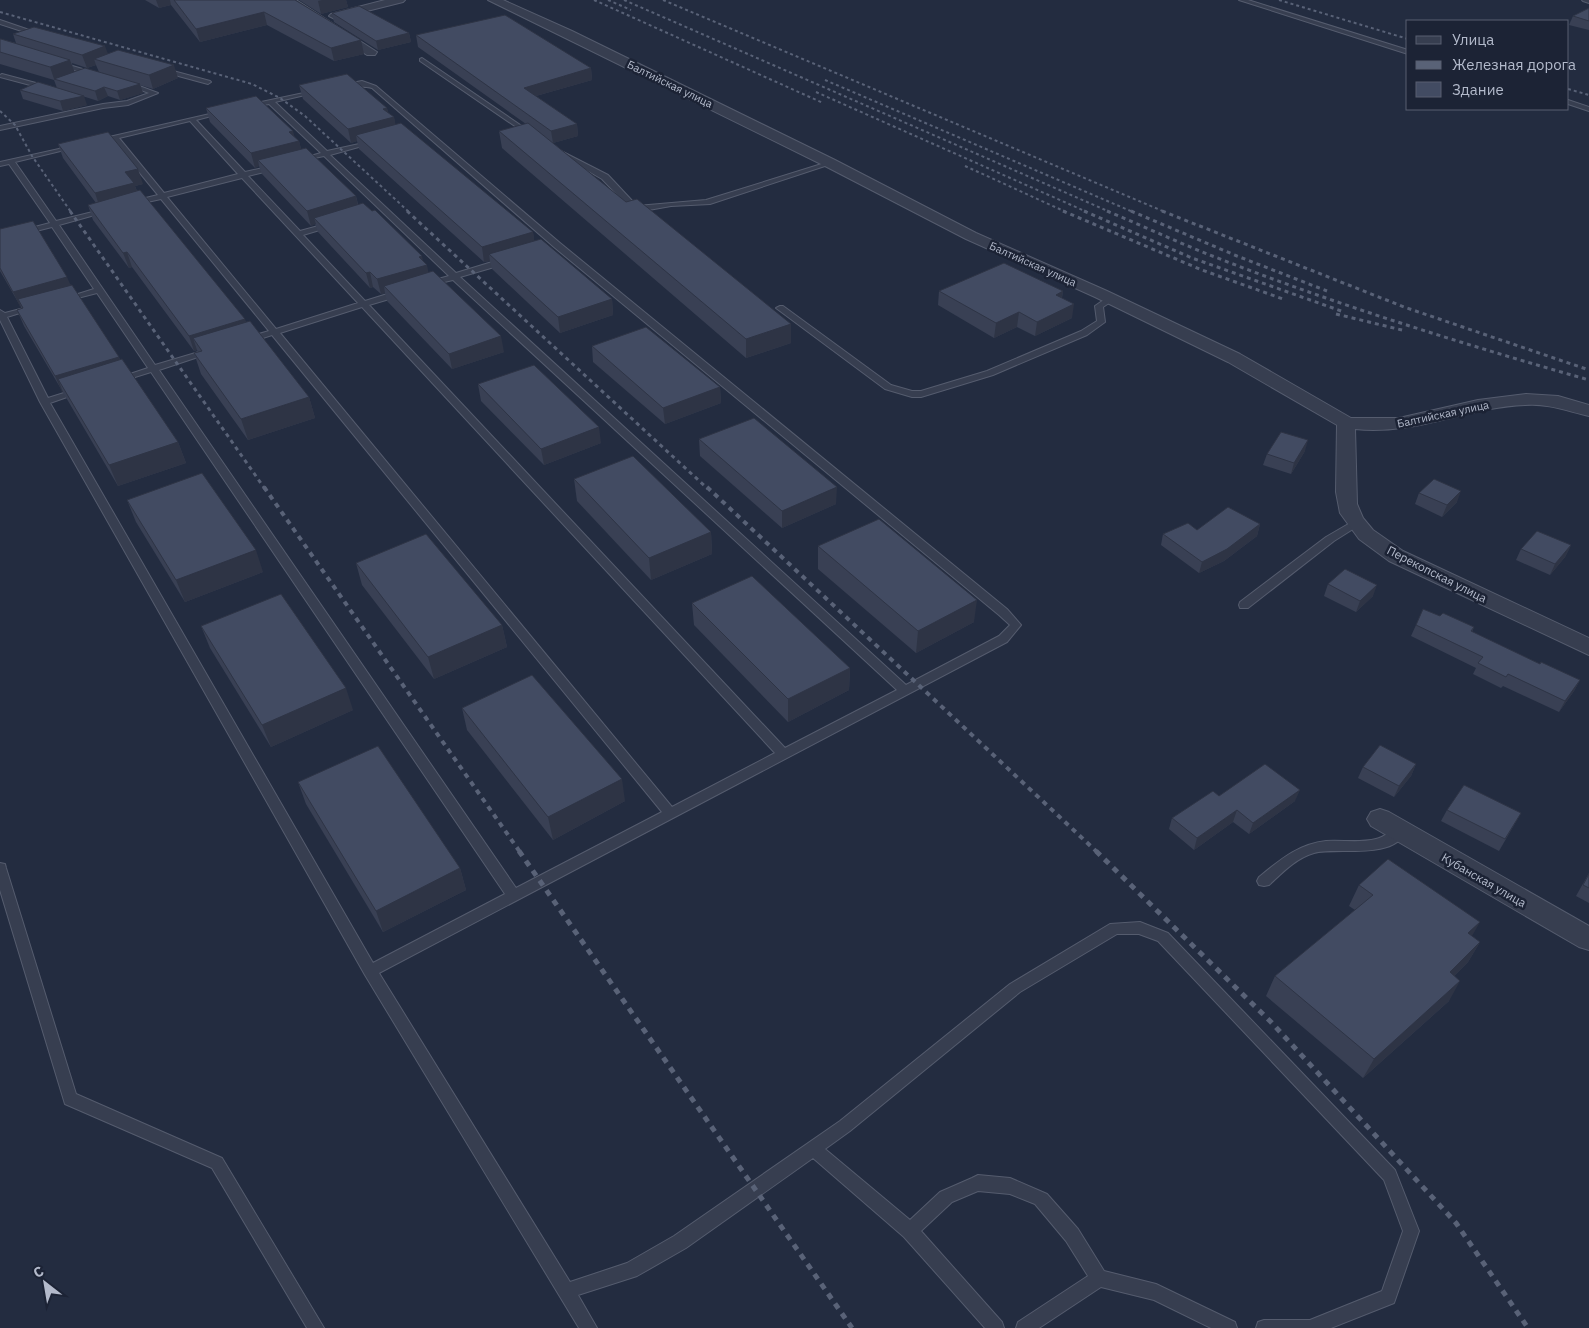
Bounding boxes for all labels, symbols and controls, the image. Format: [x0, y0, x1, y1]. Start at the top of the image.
legend [1406, 20, 1569, 110]
text: Улица [1452, 30, 1494, 49]
text: Железная дорога [1452, 55, 1576, 74]
street label: Балтийская улица [625, 57, 715, 111]
text: Здание [1452, 80, 1504, 99]
street label: Балтийская улица [987, 239, 1079, 289]
street label: Балтийская улица [1396, 397, 1490, 431]
street label: Перекопская улица [1385, 542, 1490, 606]
street label: Кубанская улица [1439, 850, 1530, 911]
north arrow [20, 1258, 70, 1308]
text: С [30, 1262, 47, 1282]

